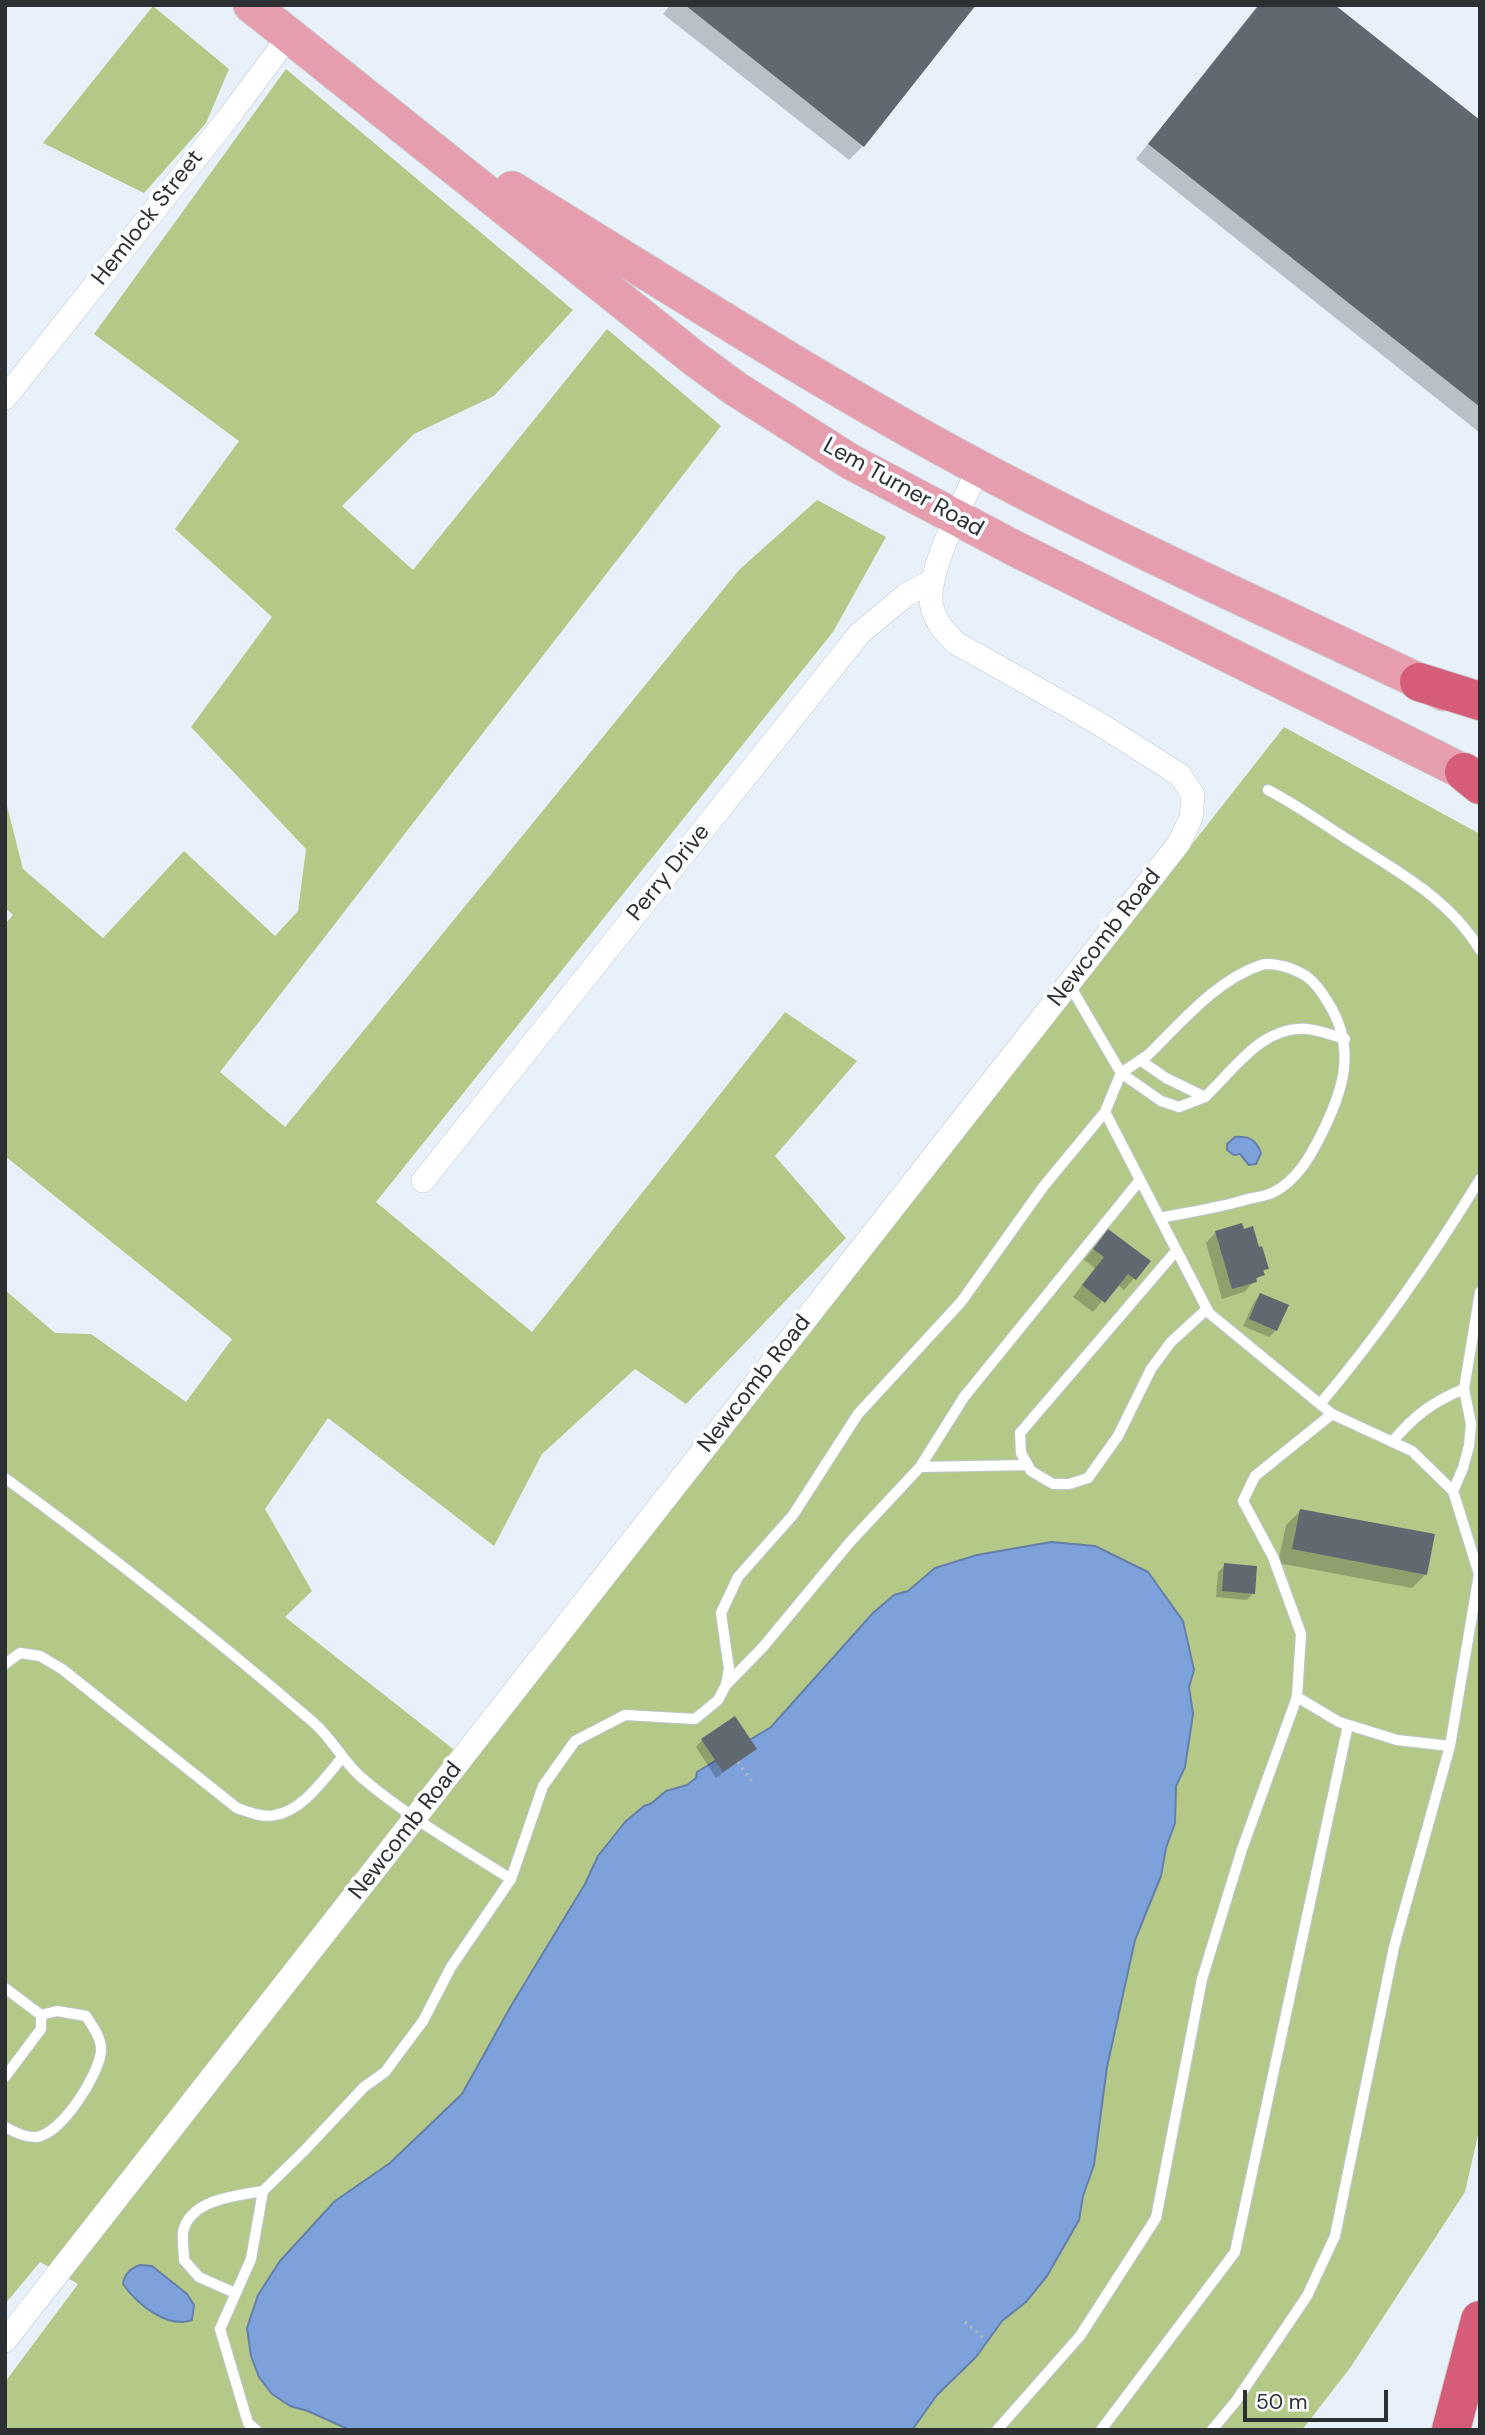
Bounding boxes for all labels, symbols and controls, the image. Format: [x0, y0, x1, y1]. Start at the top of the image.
street label: Hemlock Street [87, 145, 209, 291]
street label: Lem Turner Road [818, 432, 988, 544]
street label: Perry Drive [622, 819, 716, 927]
street label: Newcomb Road [1043, 864, 1167, 1012]
street label: Newcomb Road [693, 1310, 817, 1458]
street label: Newcomb Road [344, 1757, 468, 1905]
scale bar [1247, 2376, 1392, 2420]
text: 50 m [1256, 2388, 1307, 2416]

